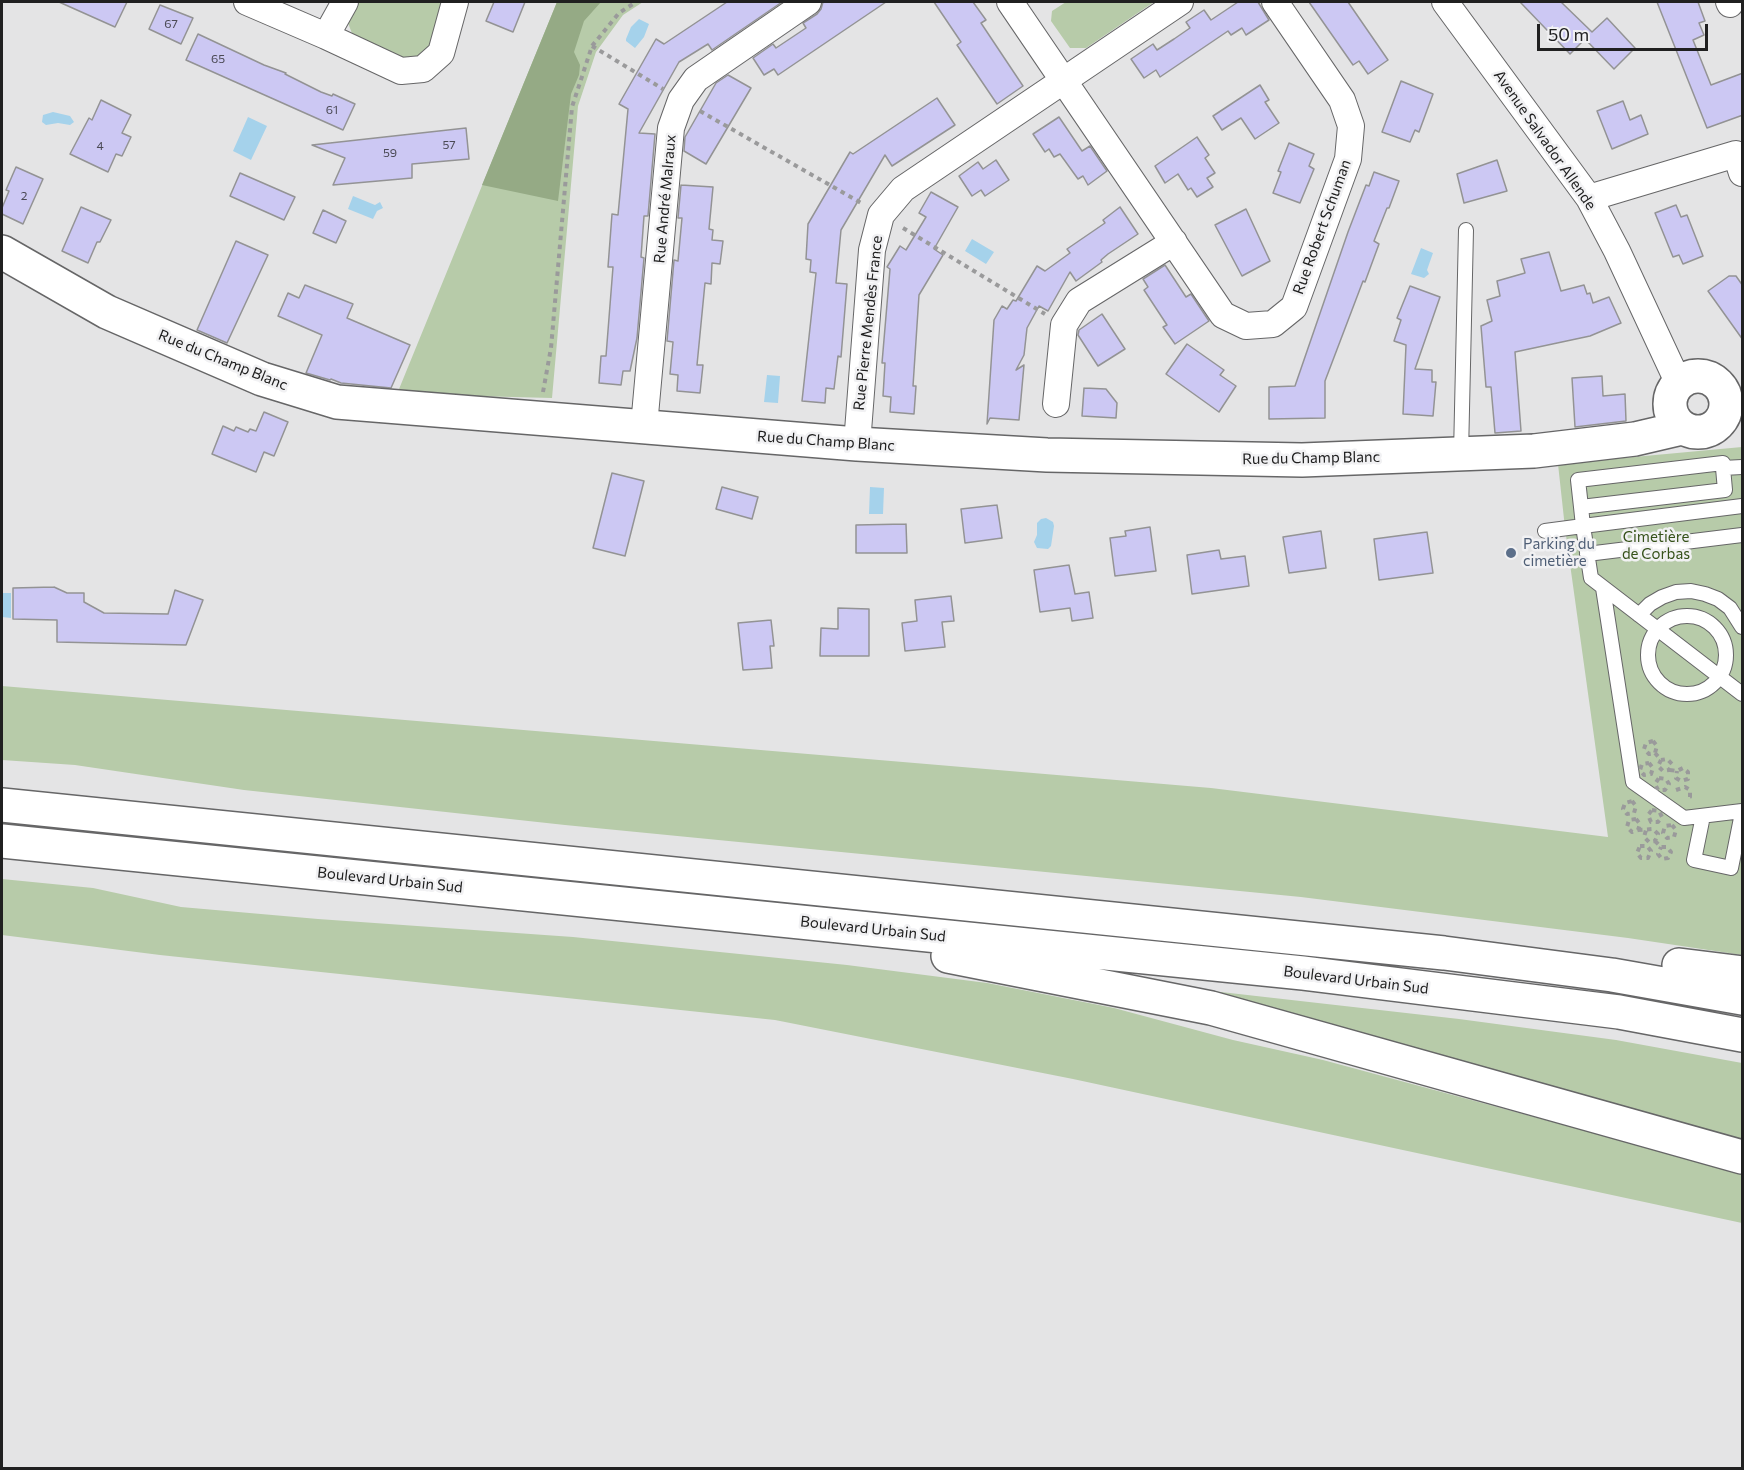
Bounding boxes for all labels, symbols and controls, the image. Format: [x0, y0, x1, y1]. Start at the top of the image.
scale bar [1540, 12, 1711, 50]
house number: 67 [164, 17, 178, 31]
text: 50 m [1548, 23, 1589, 45]
house number: 65 [211, 52, 225, 66]
street label: Avenue Salvador Allende [1490, 67, 1600, 213]
house number: 61 [326, 103, 338, 117]
street label: Rue André Malraux [650, 134, 680, 264]
house number: 57 [442, 138, 456, 152]
house number: 4 [96, 139, 104, 153]
house number: 59 [383, 146, 397, 160]
street label: Rue Robert Schuman [1289, 157, 1355, 297]
house number: 2 [21, 189, 27, 203]
street label: Rue Pierre Mendès France [850, 235, 886, 411]
street label: Rue du Champ Blanc [156, 326, 290, 394]
street label: Rue du Champ Blanc [757, 427, 895, 455]
street label: Rue du Champ Blanc [1242, 448, 1380, 468]
park label: Cimetière de Corbas [1622, 528, 1690, 563]
place label: Parking du cimetière [1523, 535, 1595, 570]
marker: Parking du cimetière [1504, 546, 1518, 560]
street label: Boulevard Urbain Sud [316, 863, 464, 897]
street label: Boulevard Urbain Sud [799, 912, 947, 946]
street label: Boulevard Urbain Sud [1282, 962, 1430, 998]

